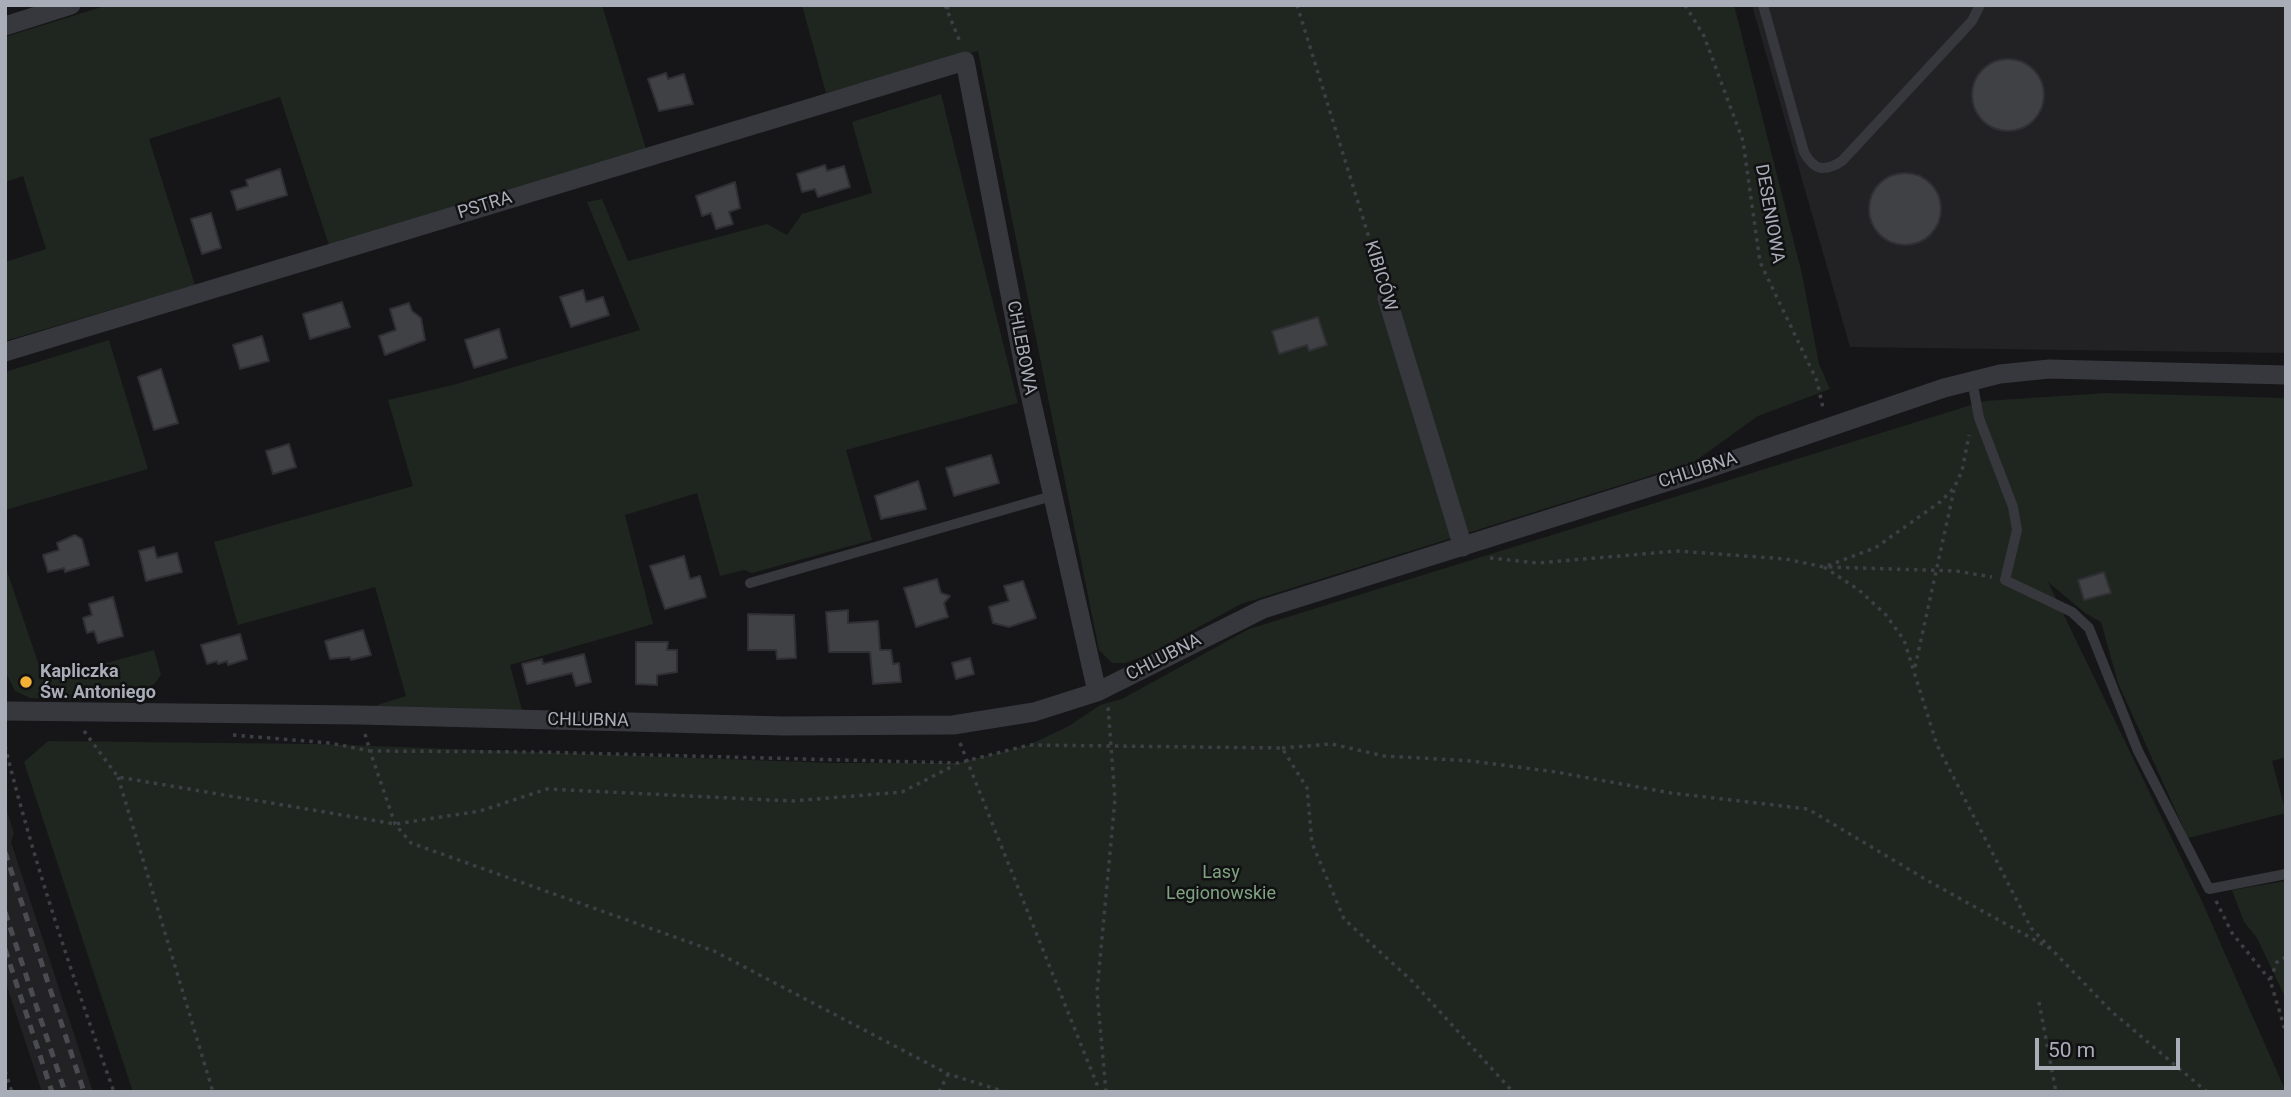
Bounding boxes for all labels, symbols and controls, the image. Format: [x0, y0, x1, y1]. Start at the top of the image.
street label: DESENIOWA [1750, 163, 1788, 265]
street label: PSTRA [455, 188, 515, 224]
street label: KIBICÓW [1359, 238, 1401, 314]
street label: CHLEBOWA [1001, 299, 1041, 397]
street label: CHLUBNA [1656, 448, 1740, 494]
street label: CHLUBNA [1123, 630, 1205, 686]
place label: Kapliczka Św. Antoniego [40, 661, 156, 704]
marker: Kapliczka Św. Antoniego [18, 674, 34, 690]
street label: CHLUBNA [547, 709, 629, 733]
park label: Lasy Legionowskie [1166, 862, 1276, 904]
scale bar [2039, 1024, 2184, 1068]
text: 50 m [2048, 1038, 2095, 1062]

